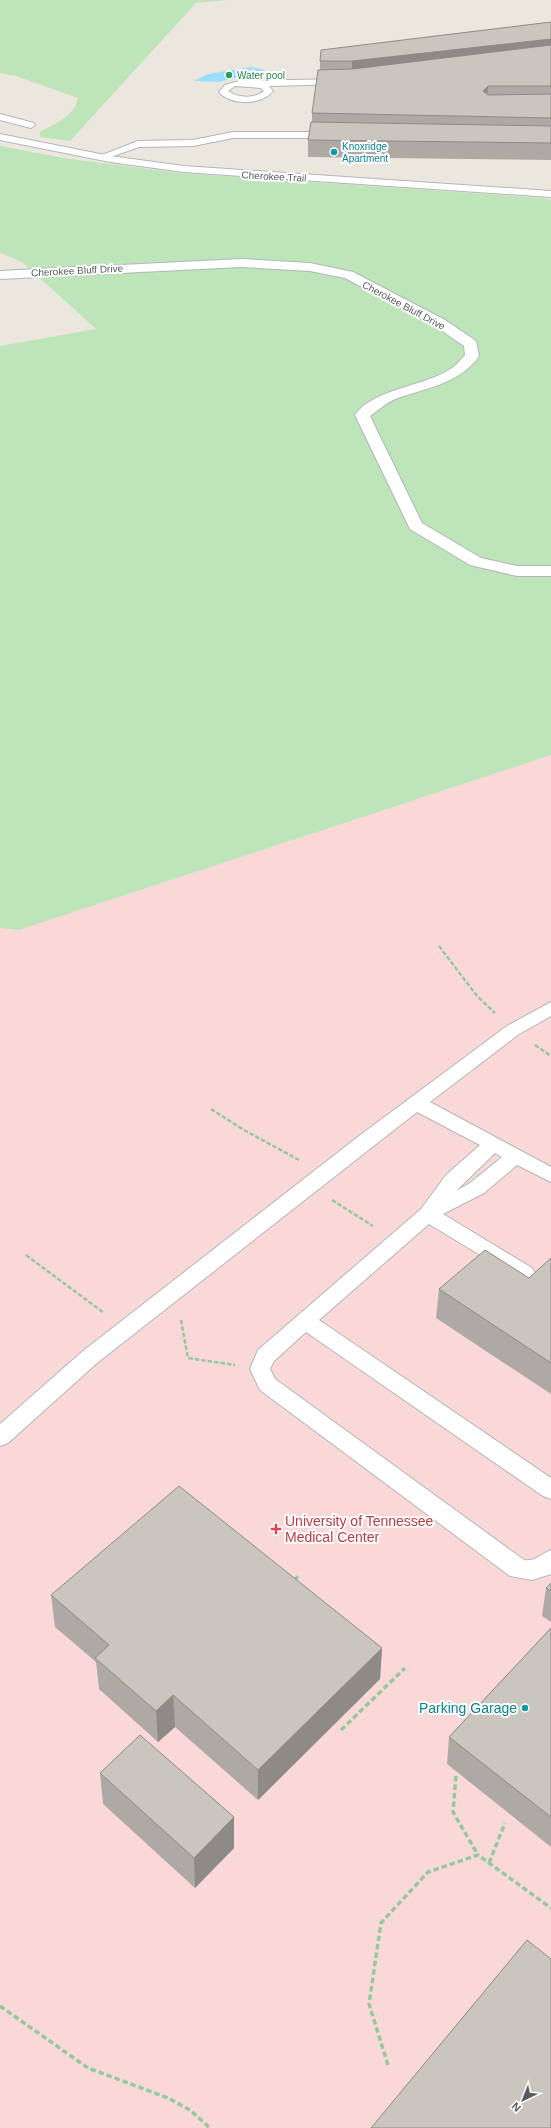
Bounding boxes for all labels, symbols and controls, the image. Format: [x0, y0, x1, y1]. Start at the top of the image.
marker: Water pool [224, 70, 234, 80]
place label: Water pool [237, 70, 285, 81]
place label: Knoxridge Apartment [342, 141, 388, 164]
marker: Knoxridge Apartment [329, 147, 339, 157]
street label: Cherokee Trail [241, 169, 307, 184]
street label: Cherokee Bluff Drive [31, 263, 124, 278]
street label: Cherokee Bluff Drive [361, 279, 447, 332]
place label: University of Tennessee Medical Center [285, 1513, 434, 1545]
marker: University of Tennessee Medical Center [270, 1523, 282, 1535]
place label: Parking Garage [419, 1700, 517, 1716]
marker: Parking Garage [520, 1703, 530, 1713]
north arrow [503, 2080, 543, 2120]
text: N [509, 2100, 523, 2114]

